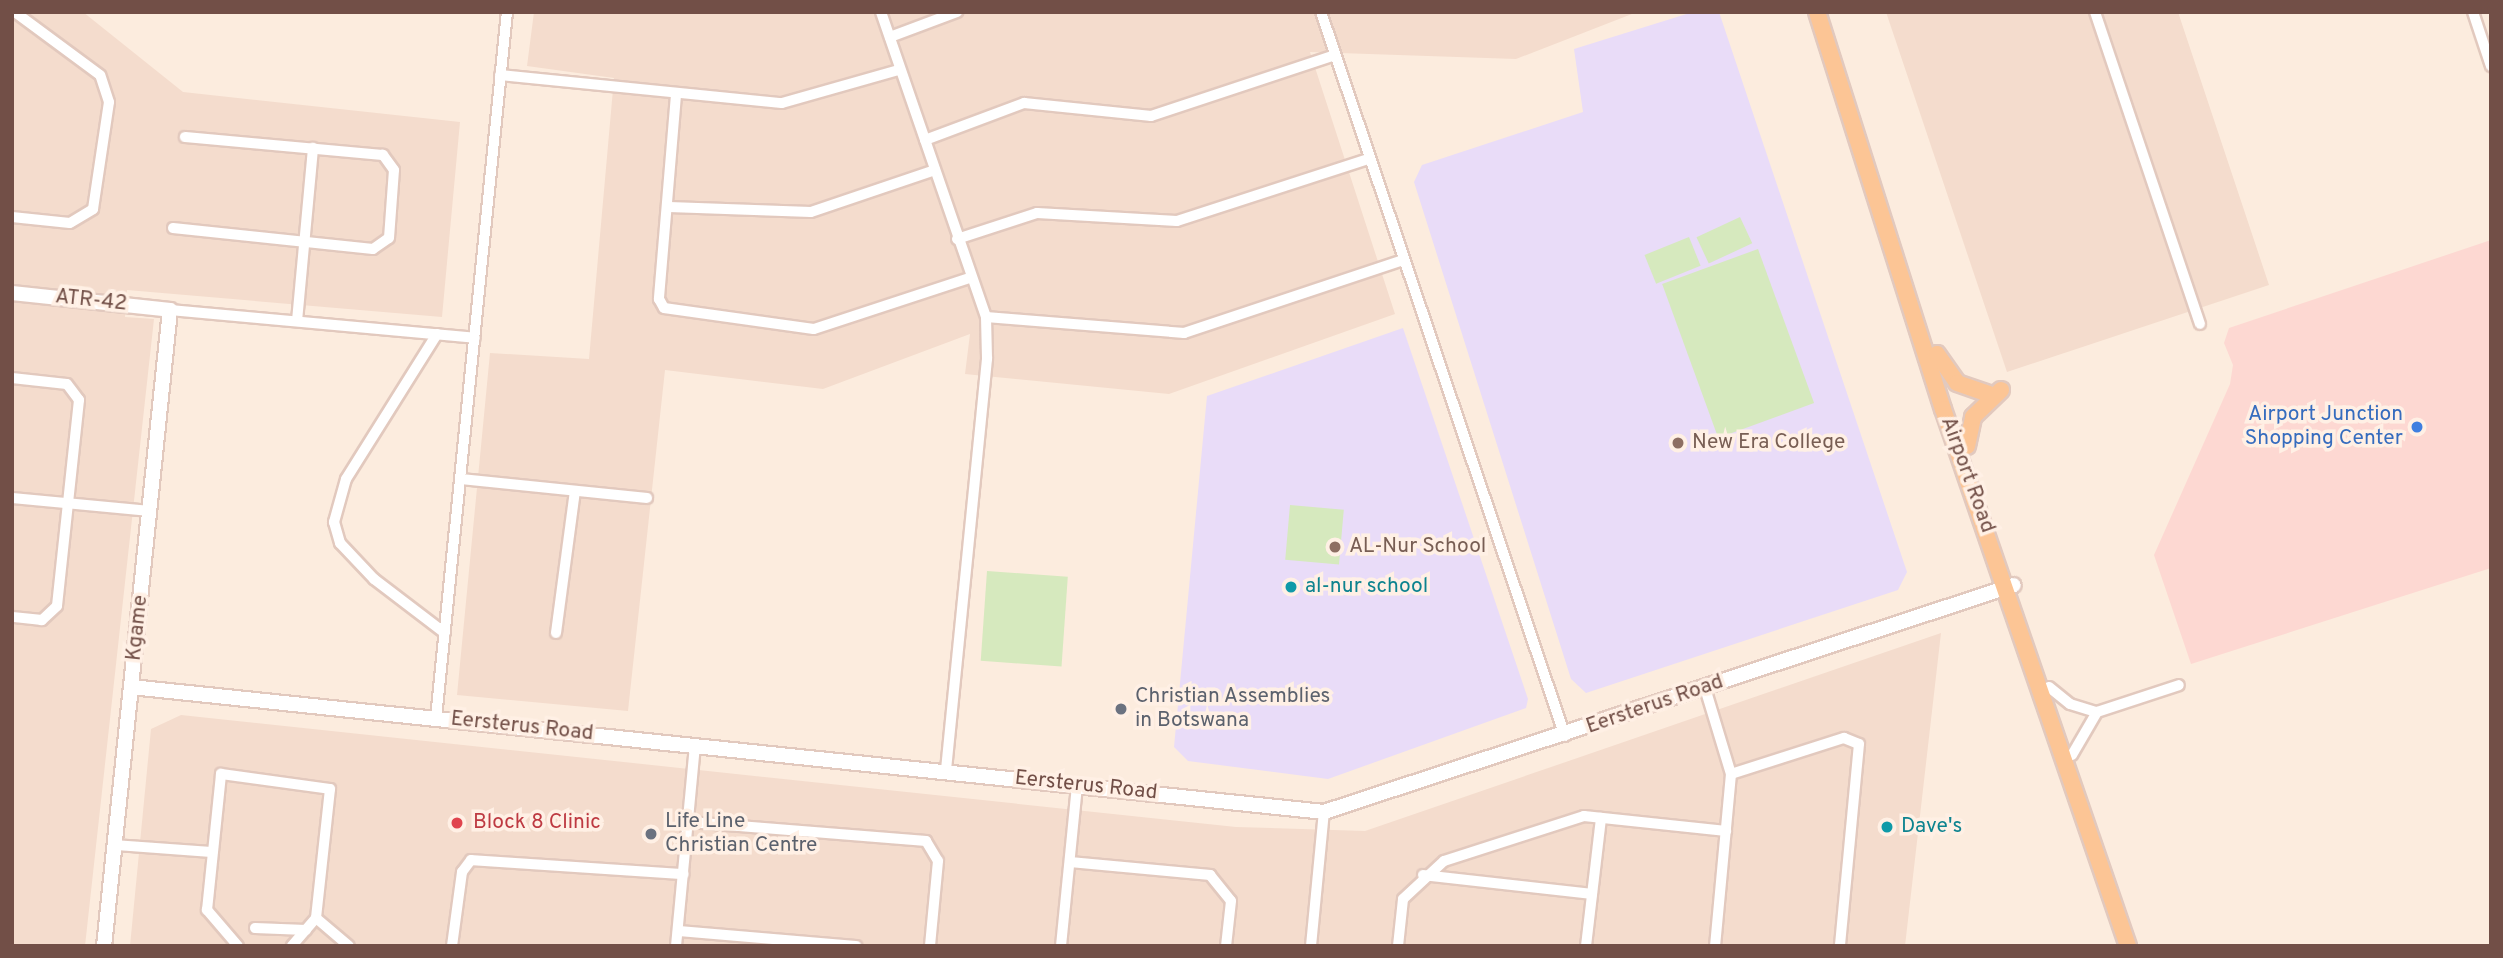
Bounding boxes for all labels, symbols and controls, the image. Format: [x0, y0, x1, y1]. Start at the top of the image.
street label: ATR-42 [54, 285, 128, 317]
place label: Airport Junction Shopping Center [2245, 402, 2403, 452]
street label: Airport Road [1934, 414, 2000, 536]
marker: Airport Junction Shopping Center [2409, 419, 2425, 435]
place label: New Era College [1692, 430, 1845, 456]
marker: New Era College [1670, 435, 1686, 451]
place label: AL-Nur School [1349, 534, 1486, 560]
marker: AL-Nur School [1327, 539, 1343, 555]
place label: al-nur school [1305, 574, 1428, 600]
marker: al-nur school [1283, 579, 1299, 595]
street label: Kgame [122, 594, 154, 662]
street label: Eersterus Road [1583, 670, 1727, 740]
place label: Christian Assemblies in Botswana [1135, 684, 1331, 734]
marker: Christian Assemblies in Botswana [1113, 701, 1129, 717]
street label: Eersterus Road [449, 707, 595, 747]
street label: Eersterus Road [1013, 766, 1159, 806]
place label: Life Line Christian Centre [665, 809, 817, 859]
place label: Block 8 Clinic [473, 810, 601, 836]
marker: Block 8 Clinic [447, 813, 467, 833]
place label: Dave's [1901, 814, 1962, 840]
marker: Dave's [1879, 819, 1895, 835]
marker: Life Line Christian Centre [643, 826, 659, 842]

